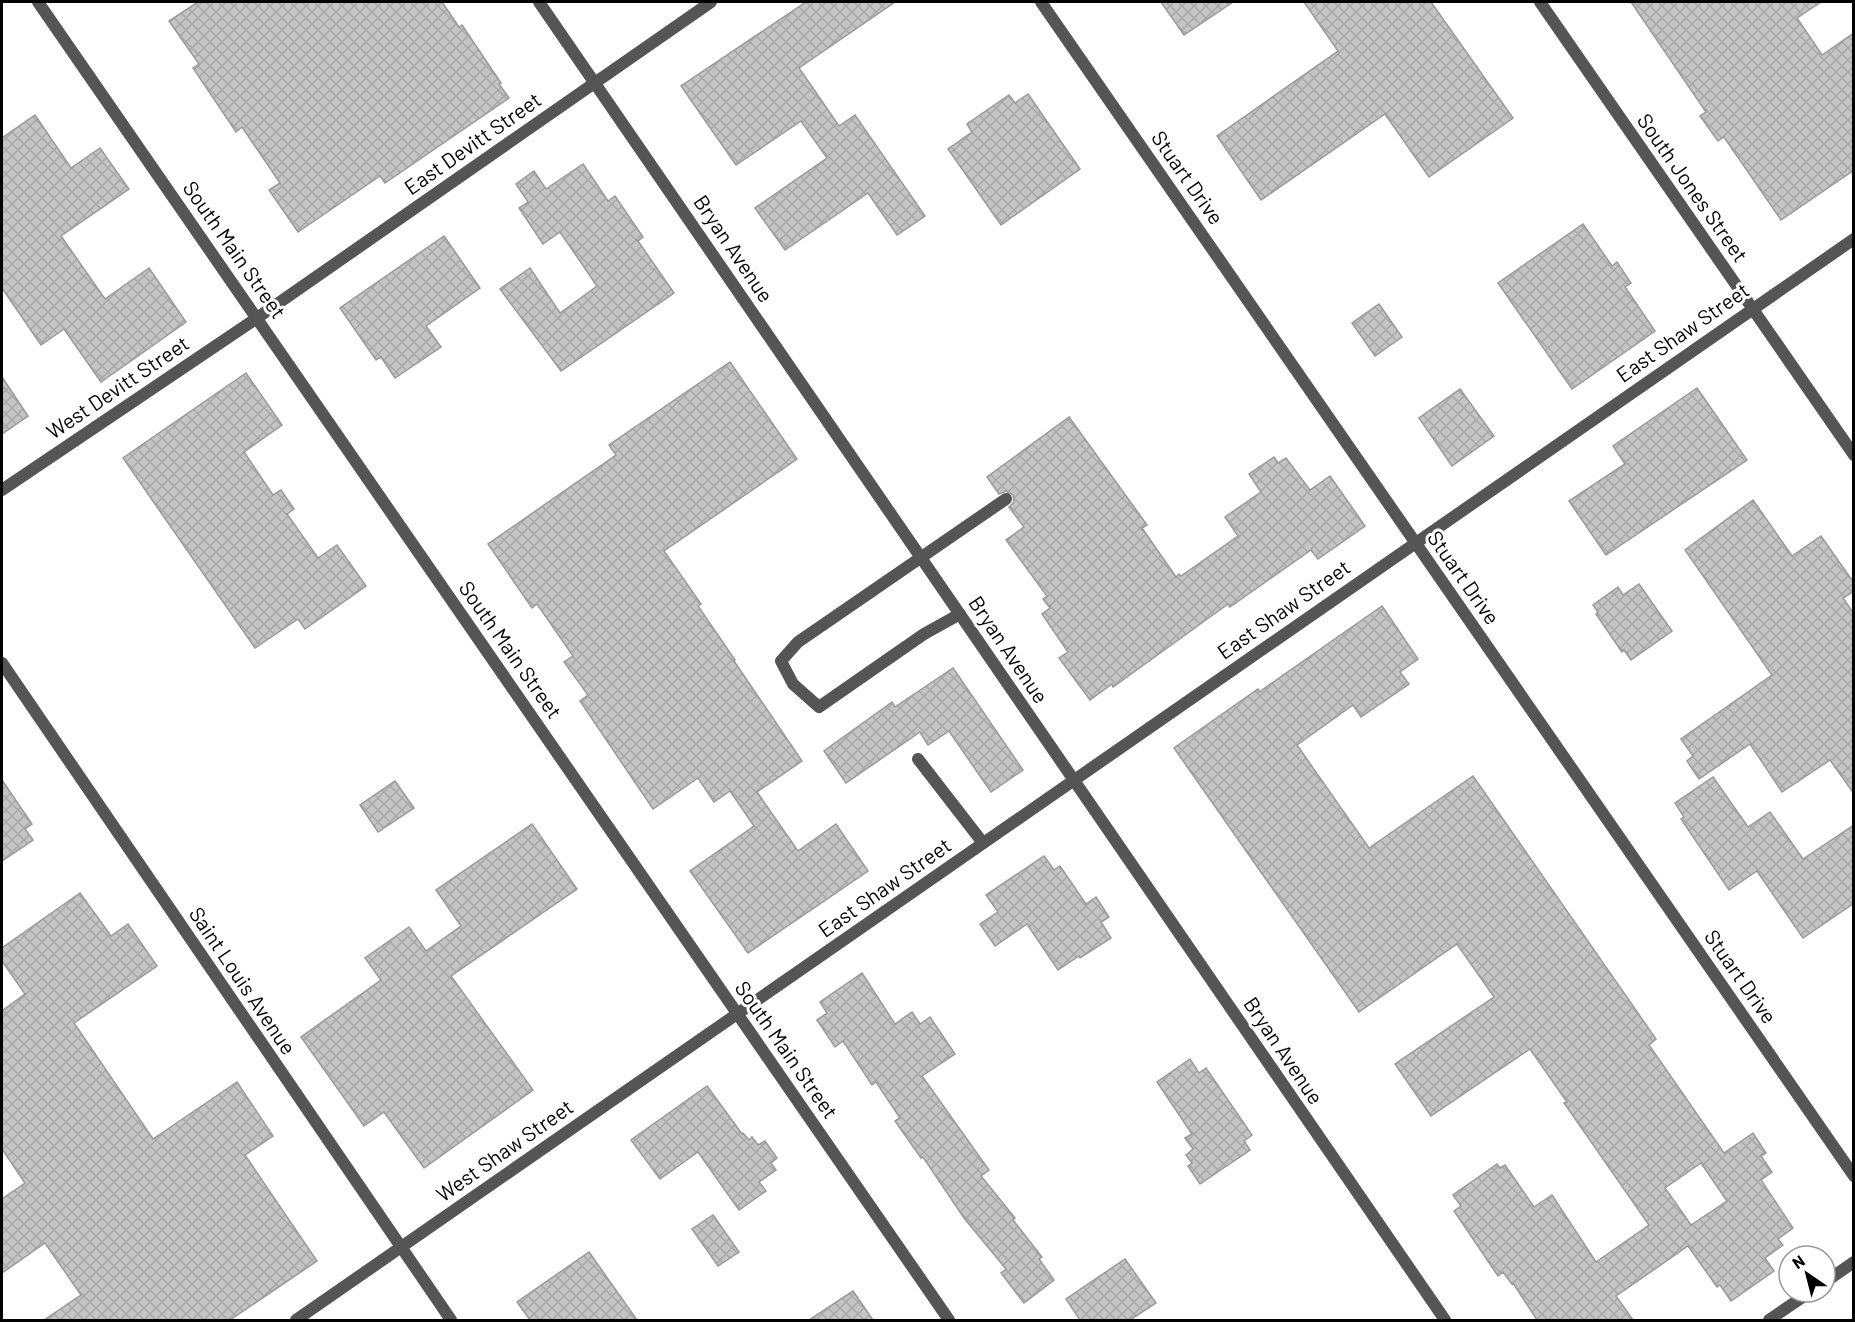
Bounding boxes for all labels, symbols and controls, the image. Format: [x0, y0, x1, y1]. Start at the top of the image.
street label: East Devitt Street [399, 86, 545, 199]
street label: South Jones Street [1633, 108, 1754, 266]
street label: Stuart Drive [1147, 126, 1230, 229]
street label: South Main Street [179, 176, 292, 323]
street label: Bryan Avenue [689, 190, 779, 306]
street label: East Shaw Street [1611, 277, 1753, 387]
street label: West Devitt Street [41, 330, 193, 444]
street label: Stuart Drive [1423, 526, 1506, 629]
street label: East Shaw Street [1212, 554, 1354, 664]
street label: South Main Street [455, 576, 568, 723]
street label: Bryan Avenue [964, 591, 1054, 707]
street label: East Shaw Street [813, 832, 955, 942]
street label: Saint Louis Avenue [185, 902, 302, 1059]
street label: Stuart Drive [1700, 925, 1783, 1028]
street label: South Main Street [731, 976, 844, 1123]
street label: Bryan Avenue [1239, 992, 1329, 1108]
street label: West Shaw Street [431, 1093, 577, 1206]
north arrow [1777, 1244, 1837, 1304]
text: N [1788, 1250, 1808, 1272]

